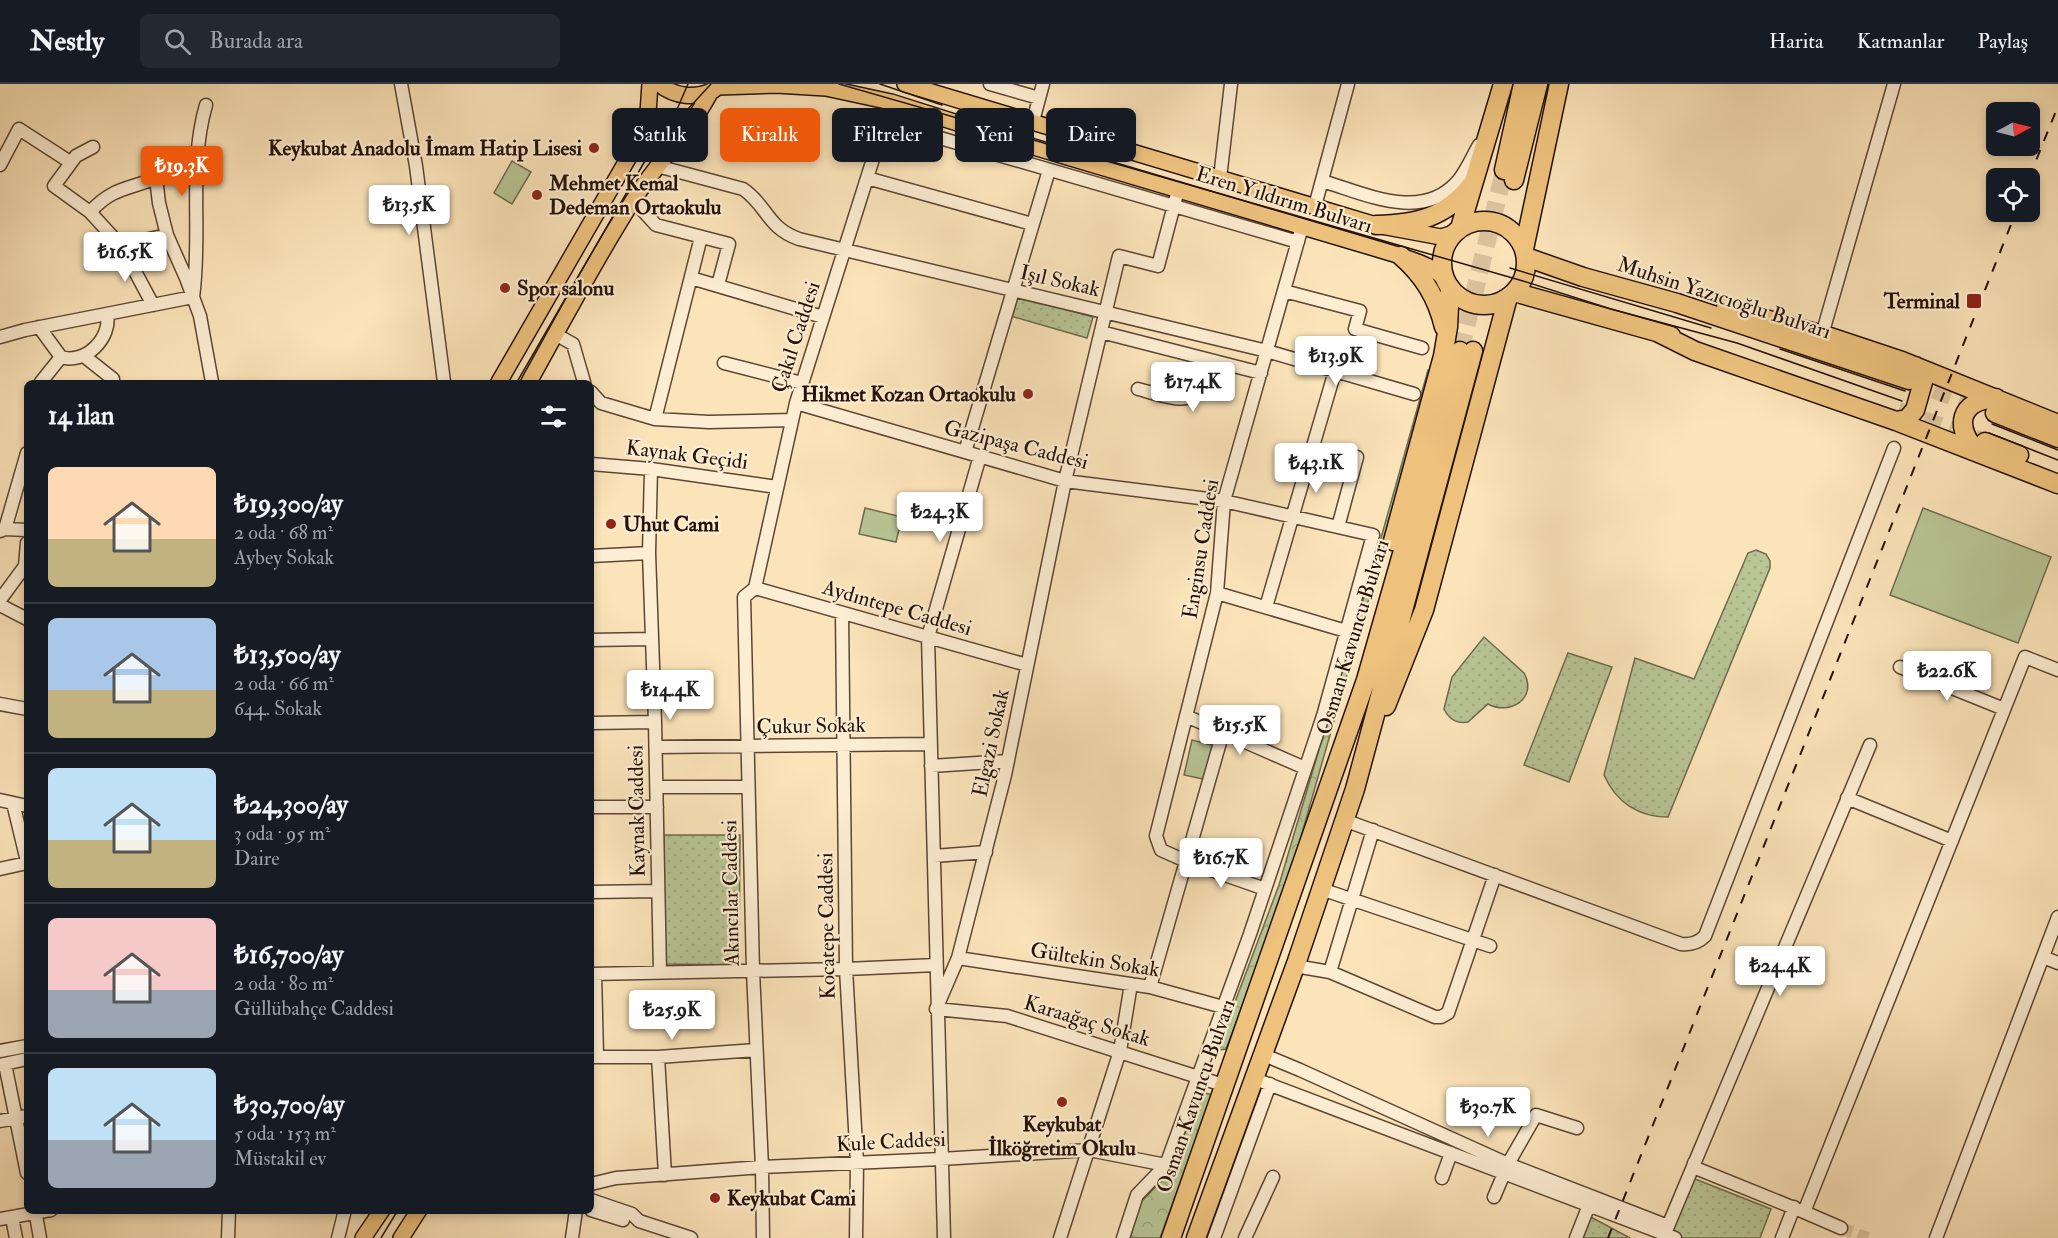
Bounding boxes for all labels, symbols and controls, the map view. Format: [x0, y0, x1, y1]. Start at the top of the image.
search box [140, 14, 560, 68]
text: Nestly [30, 24, 104, 59]
icon: search [161, 25, 194, 58]
text: Burada ara [209, 27, 303, 55]
text: Harita [1769, 28, 1824, 55]
text: Katmanlar [1857, 28, 1944, 55]
text: Paylaş [1977, 28, 2028, 55]
north arrow [1986, 102, 2040, 156]
map controls [1986, 102, 2040, 222]
chip: Satılık [612, 108, 708, 162]
chip: Kiralık [720, 108, 820, 162]
chip: Filtreler [832, 108, 943, 162]
chip: Yeni [955, 108, 1034, 162]
chip: Daire [1046, 108, 1136, 162]
place label: Keykubat Anadolu İmam Hatip Lisesi [268, 135, 582, 162]
marker: Keykubat Anadolu İmam Hatip Lisesi [587, 141, 601, 155]
pin: ₺19.3K [133, 146, 231, 197]
text: ₺19.3K [155, 153, 209, 178]
street label: Eren Yıldırım Bulvarı [1192, 160, 1376, 240]
button: locate [1986, 168, 2040, 222]
place label: Mehmet Kemal Dedeman Ortaokulu [548, 170, 722, 221]
pin: ₺13.5K [360, 185, 458, 236]
marker: Mehmet Kemal Dedeman Ortaokulu [530, 188, 544, 202]
text: ₺13.5K [383, 192, 435, 217]
pin: ₺16.5K [76, 232, 174, 283]
text: ₺16.5K [98, 239, 152, 264]
street label: Muhsin Yazıcıoğlu Bulvarı [1614, 251, 1835, 345]
street label: Işıl Sokak [1017, 259, 1103, 303]
place label: Spor salonu [517, 275, 615, 302]
street label: Çakıl Caddesi [765, 277, 827, 396]
marker: Spor salonu [498, 281, 512, 295]
place label: Terminal [1883, 288, 1961, 315]
marker: Terminal [1965, 292, 1983, 310]
pin: ₺13.9K [1287, 336, 1385, 387]
text: ₺13.9K [1309, 343, 1363, 368]
pin: ₺17.4K [1144, 362, 1242, 413]
text: ₺17.4K [1165, 369, 1221, 394]
place label: Hikmet Kozan Ortaokulu [801, 381, 1016, 408]
marker: Hikmet Kozan Ortaokulu [1021, 387, 1035, 401]
text: 14 ilan [48, 400, 114, 432]
icon: filters [537, 400, 570, 433]
street label: Gazipaşa Caddesi [941, 414, 1091, 476]
street label: Kaynak Geçidi [624, 434, 750, 476]
pin: ₺43.1K [1267, 443, 1365, 494]
text: ₺43.1K [1289, 450, 1343, 475]
street label: Enginsu Caddesi [1177, 477, 1225, 621]
text: ₺19,300/ay [234, 488, 343, 520]
icon: home [96, 491, 168, 563]
pin: ₺24.3K [891, 492, 989, 543]
text: ₺24.3K [911, 499, 969, 524]
place label: Uhut Cami [623, 511, 720, 538]
marker: Uhut Cami [604, 517, 618, 531]
text: 2 oda · 68 m² [234, 520, 333, 545]
street label: Osman Kavuncu Bulvarı [1310, 536, 1396, 738]
text: Aybey Sokak [234, 545, 334, 570]
street label: Aydıntepe Caddesi [818, 574, 975, 642]
text: ₺13,500/ay [234, 639, 340, 671]
icon: home [96, 642, 168, 714]
pin: ₺22.6K [1898, 651, 1996, 702]
text: ₺22.6K [1917, 658, 1977, 683]
pin: ₺14.4K [621, 670, 719, 721]
text: 2 oda · 66 m² [234, 671, 334, 696]
text: ₺14.4K [641, 677, 699, 702]
street label: Elgazi Sokak [966, 686, 1016, 800]
text: 644. Sokak [234, 696, 322, 721]
pin: ₺15.5K [1191, 705, 1289, 756]
street label: Çukur Sokak [756, 712, 866, 740]
text: ₺15.5K [1213, 712, 1267, 737]
street label: Kaynak Caddesi [622, 744, 652, 877]
text: ₺24,300/ay [234, 789, 348, 821]
icon: home [96, 792, 168, 864]
street label: Akıncılar Caddesi [716, 819, 746, 967]
text: 3 oda · 95 m² [234, 821, 330, 846]
pin: ₺16.7K [1172, 838, 1270, 889]
text: ₺16.7K [1194, 845, 1248, 870]
text: Daire [234, 846, 280, 871]
street label: Kocatepe Caddesi [812, 852, 842, 1000]
street label: Gültekin Sokak [1028, 936, 1162, 984]
text: ₺16,700/ay [234, 939, 343, 971]
icon: home [96, 942, 168, 1014]
pin: ₺24.4K [1731, 946, 1829, 997]
text: ₺24.4K [1749, 953, 1811, 978]
text: 2 oda · 80 m² [234, 971, 333, 996]
street label: Karaağaç Sokak [1021, 989, 1153, 1053]
pin: ₺25.9K [623, 990, 721, 1041]
street label: Osman Kavuncu Bulvarı [1150, 995, 1242, 1196]
text: Güllübahçe Caddesi [234, 996, 394, 1021]
text: ₺25.9K [643, 997, 701, 1022]
pin: ₺30.7K [1439, 1087, 1537, 1138]
text: ₺30,700/ay [234, 1089, 345, 1121]
icon: home [96, 1092, 168, 1164]
text: ₺30.7K [1460, 1094, 1516, 1119]
marker: Keykubat İlköğretim Okulu [1055, 1095, 1069, 1109]
place label: Keykubat İlköğretim Okulu [988, 1111, 1136, 1162]
text: 5 oda · 153 m² [234, 1121, 336, 1146]
street label: Kule Caddesi [835, 1126, 947, 1158]
text: Müstakil ev [234, 1146, 326, 1171]
place label: Keykubat Cami [727, 1185, 856, 1212]
marker: Keykubat Cami [708, 1191, 722, 1205]

